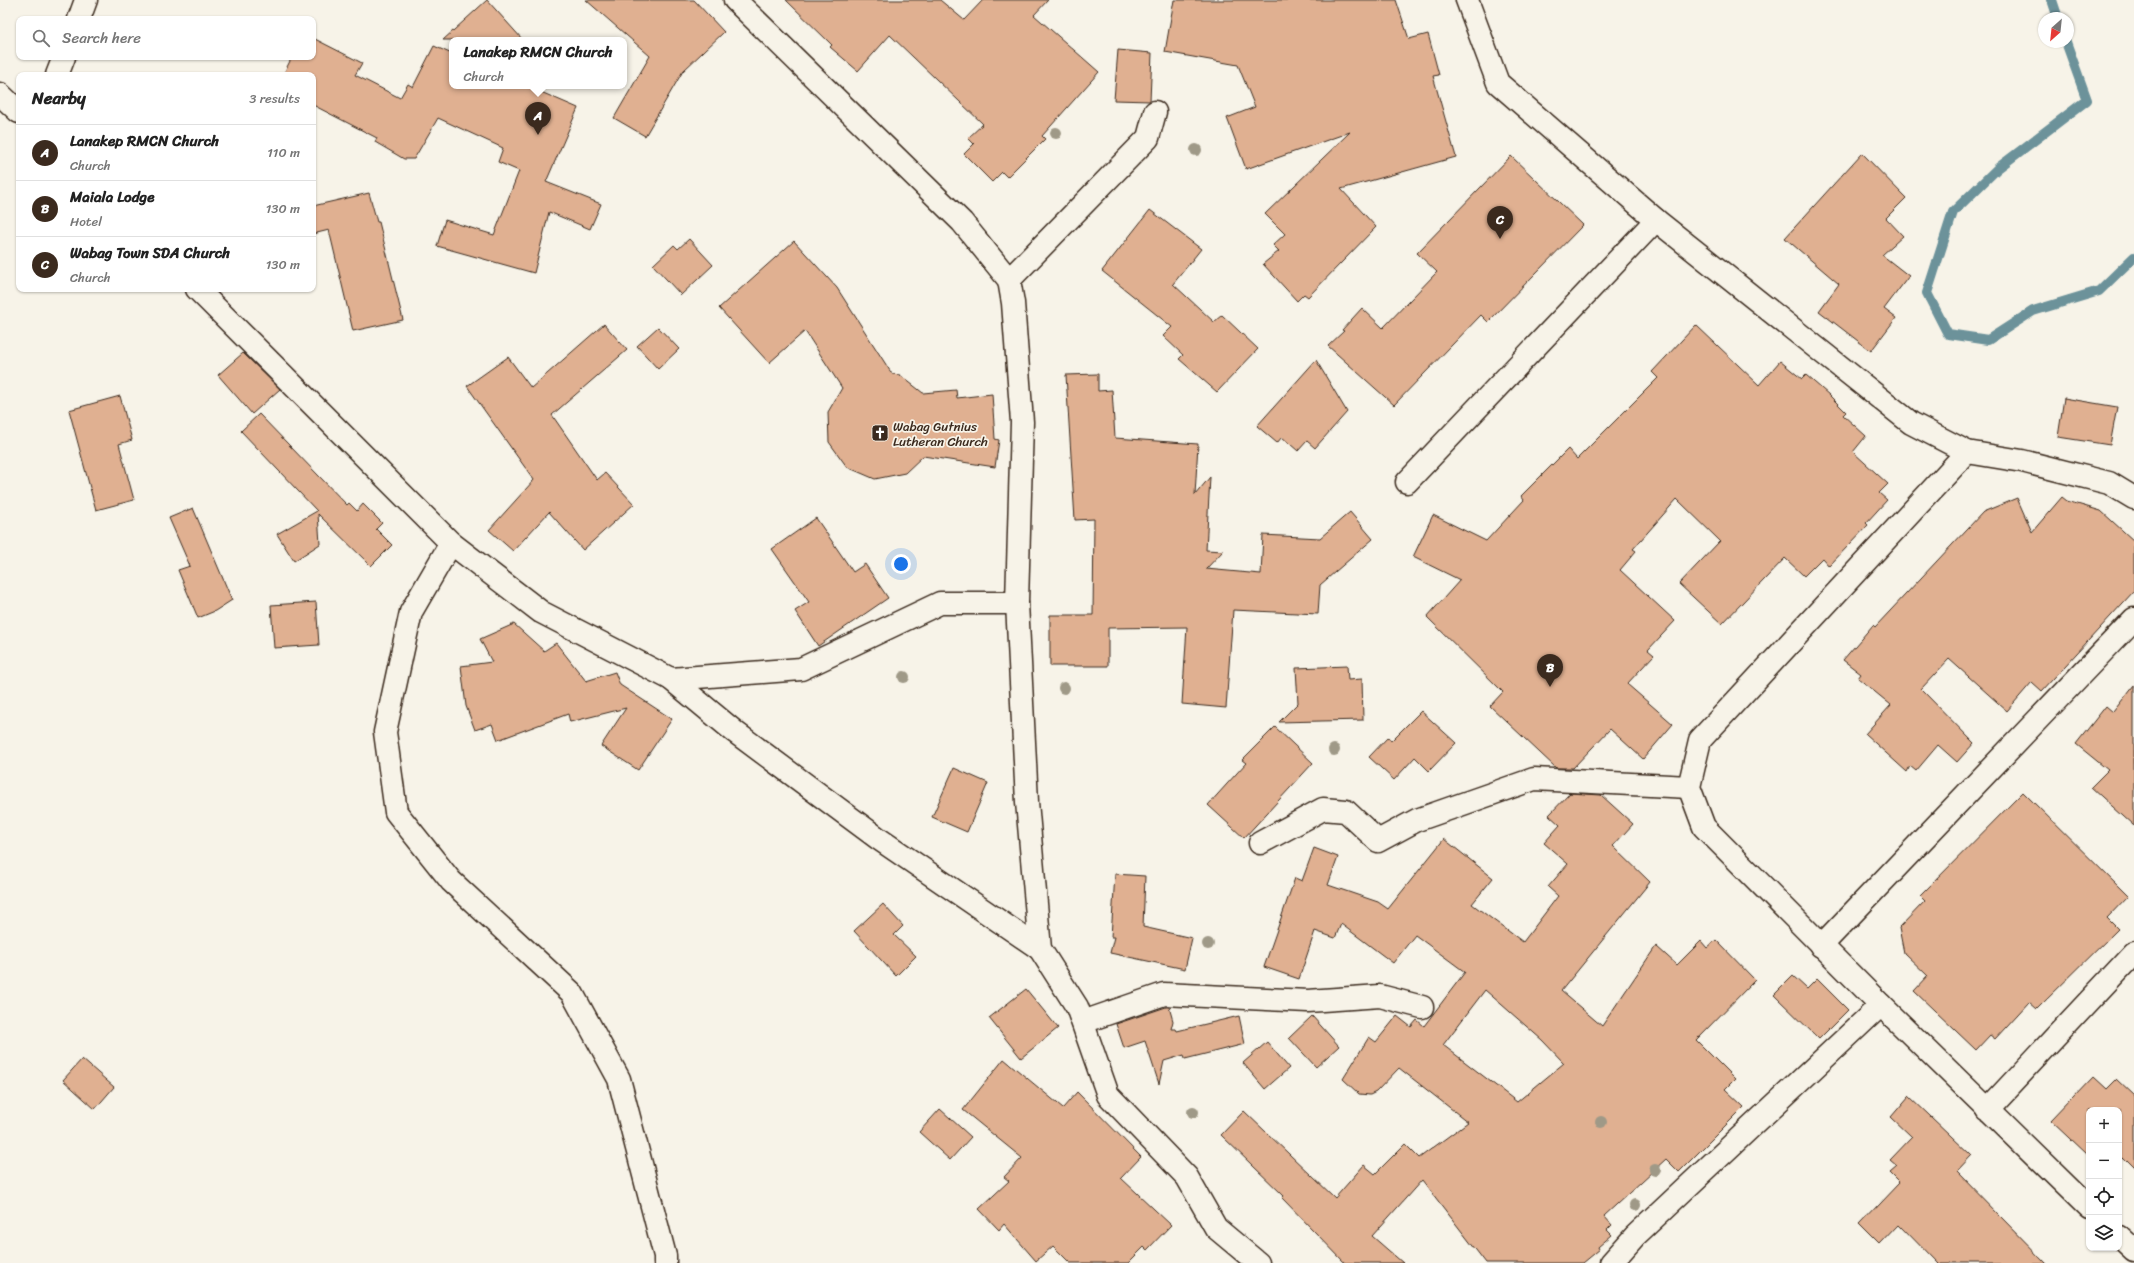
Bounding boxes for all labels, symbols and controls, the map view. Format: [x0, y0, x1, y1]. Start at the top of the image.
north arrow [2038, 12, 2074, 48]
search box [16, 16, 316, 60]
text: Search here [62, 25, 141, 51]
icon: search [30, 27, 52, 49]
popup [449, 37, 627, 89]
text: Lanakep RMCN Church [463, 39, 613, 65]
text: Church [463, 65, 504, 88]
text: Nearby [32, 83, 86, 113]
text: 3 results [249, 87, 300, 110]
pin: A [525, 102, 551, 135]
text: Lanakep RMCN Church [70, 128, 219, 154]
text: A [41, 141, 49, 164]
text: 110 m [267, 141, 300, 164]
text: Church [70, 154, 111, 177]
text: Maiala Lodge [70, 184, 154, 210]
text: B [41, 197, 49, 220]
text: 130 m [266, 197, 300, 220]
pin: C [1487, 206, 1513, 239]
text: Hotel [70, 210, 102, 233]
text: Wabag Town SDA Church [70, 240, 230, 266]
text: C [41, 253, 49, 276]
text: 130 m [266, 253, 300, 276]
text: Church [70, 266, 111, 289]
place label: Wabag Gutnius Lutheran Church [893, 415, 988, 453]
church icon: Wabag Gutnius Lutheran Church [870, 423, 890, 443]
your location [891, 554, 911, 574]
pin: B [1537, 654, 1563, 687]
map controls [2086, 1107, 2122, 1251]
button: + [2086, 1107, 2122, 1143]
button: − [2086, 1143, 2122, 1179]
button: locate [2086, 1179, 2122, 1215]
button: layers [2086, 1215, 2122, 1251]

